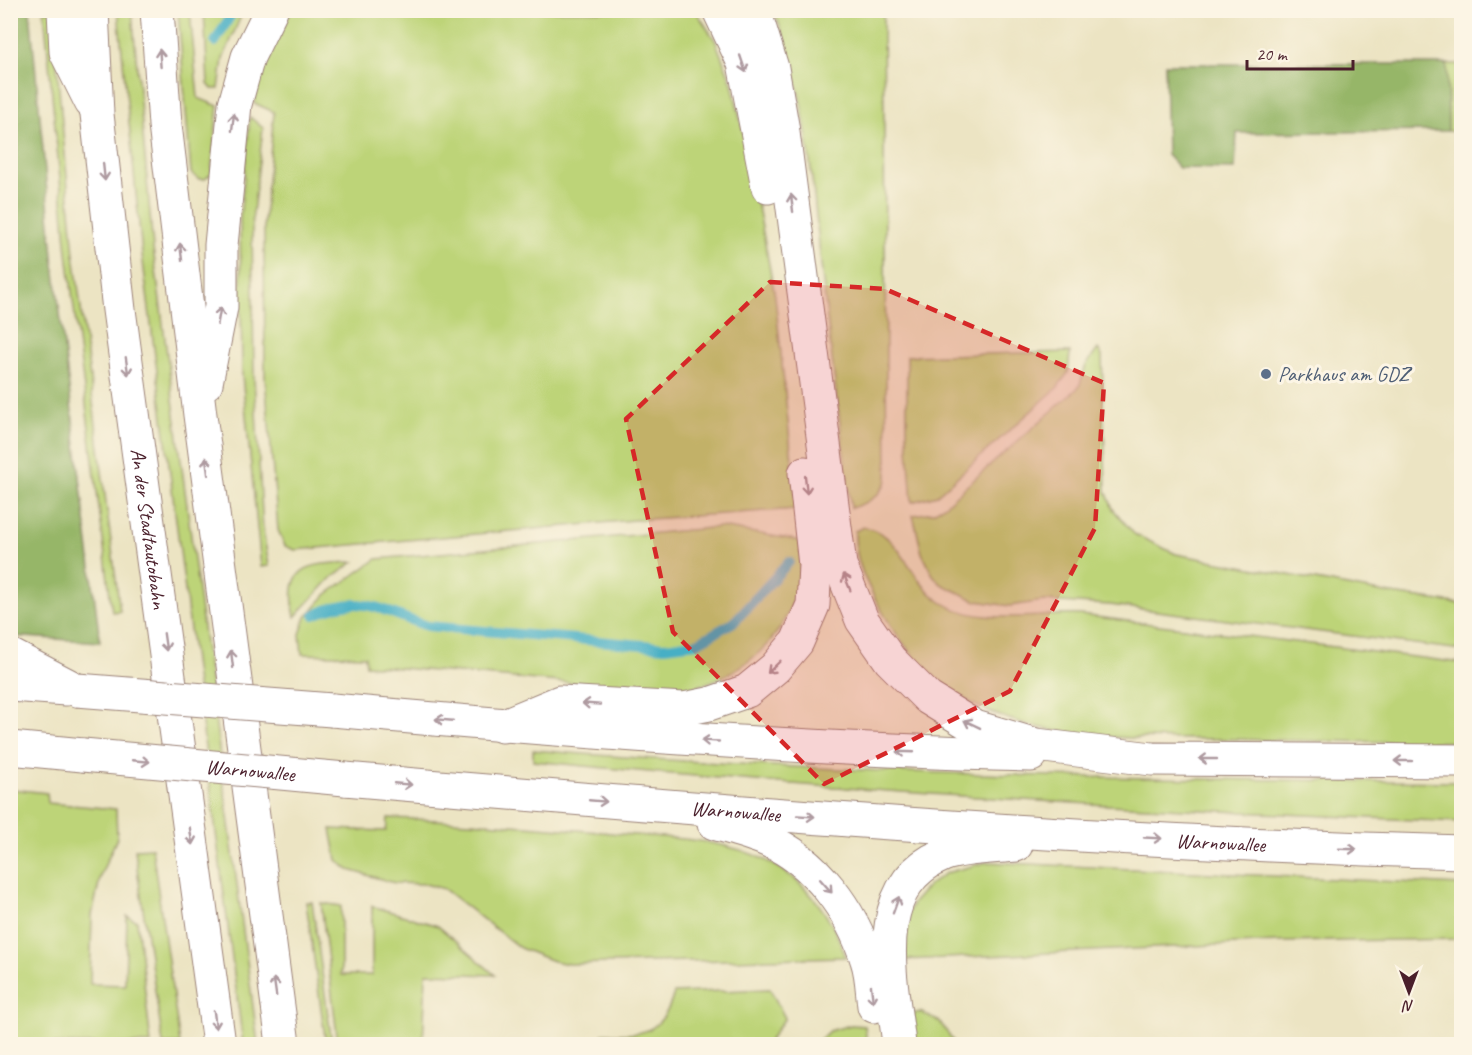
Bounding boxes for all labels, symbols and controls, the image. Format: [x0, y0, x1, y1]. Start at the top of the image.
scale bar [1247, 33, 1354, 71]
text: 20 m [1256, 43, 1289, 65]
one-way arrow [155, 49, 166, 69]
one-way arrow [739, 54, 750, 73]
one-way arrow [228, 112, 239, 132]
one-way arrow [99, 162, 110, 182]
one-way arrow [786, 193, 797, 213]
one-way arrow [175, 243, 186, 263]
one-way arrow [214, 307, 225, 326]
one-way arrow [122, 356, 133, 375]
place label: Parkhaus am GDZ [1278, 361, 1413, 387]
marker: Parkhaus am GDZ [1259, 367, 1273, 381]
street label: An der Stadtautobahn [125, 447, 173, 611]
one-way arrow [201, 456, 212, 476]
one-way arrow [801, 474, 812, 494]
one-way arrow [841, 574, 852, 592]
one-way arrow [159, 632, 170, 652]
one-way arrow [226, 650, 237, 670]
one-way arrow [767, 660, 782, 674]
one-way arrow [582, 698, 602, 709]
one-way arrow [434, 714, 454, 725]
one-way arrow [964, 718, 982, 730]
one-way arrow [701, 736, 721, 747]
one-way arrow [896, 746, 916, 758]
street label: Warnowallee [205, 753, 297, 787]
one-way arrow [1199, 753, 1219, 765]
one-way arrow [131, 755, 151, 766]
one-way arrow [1394, 755, 1414, 767]
one-way arrow [393, 779, 413, 790]
street label: Warnowallee [690, 795, 782, 828]
one-way arrow [587, 796, 607, 807]
one-way arrow [795, 811, 815, 822]
one-way arrow [186, 825, 197, 845]
street label: Warnowallee [1176, 828, 1267, 858]
one-way arrow [1142, 833, 1162, 844]
one-way arrow [1337, 843, 1357, 854]
one-way arrow [819, 878, 833, 893]
one-way arrow [891, 896, 902, 914]
north arrow [1379, 962, 1439, 1022]
one-way arrow [270, 977, 281, 997]
one-way arrow [867, 984, 878, 1004]
text: N [1401, 996, 1414, 1016]
one-way arrow [210, 1009, 221, 1029]

